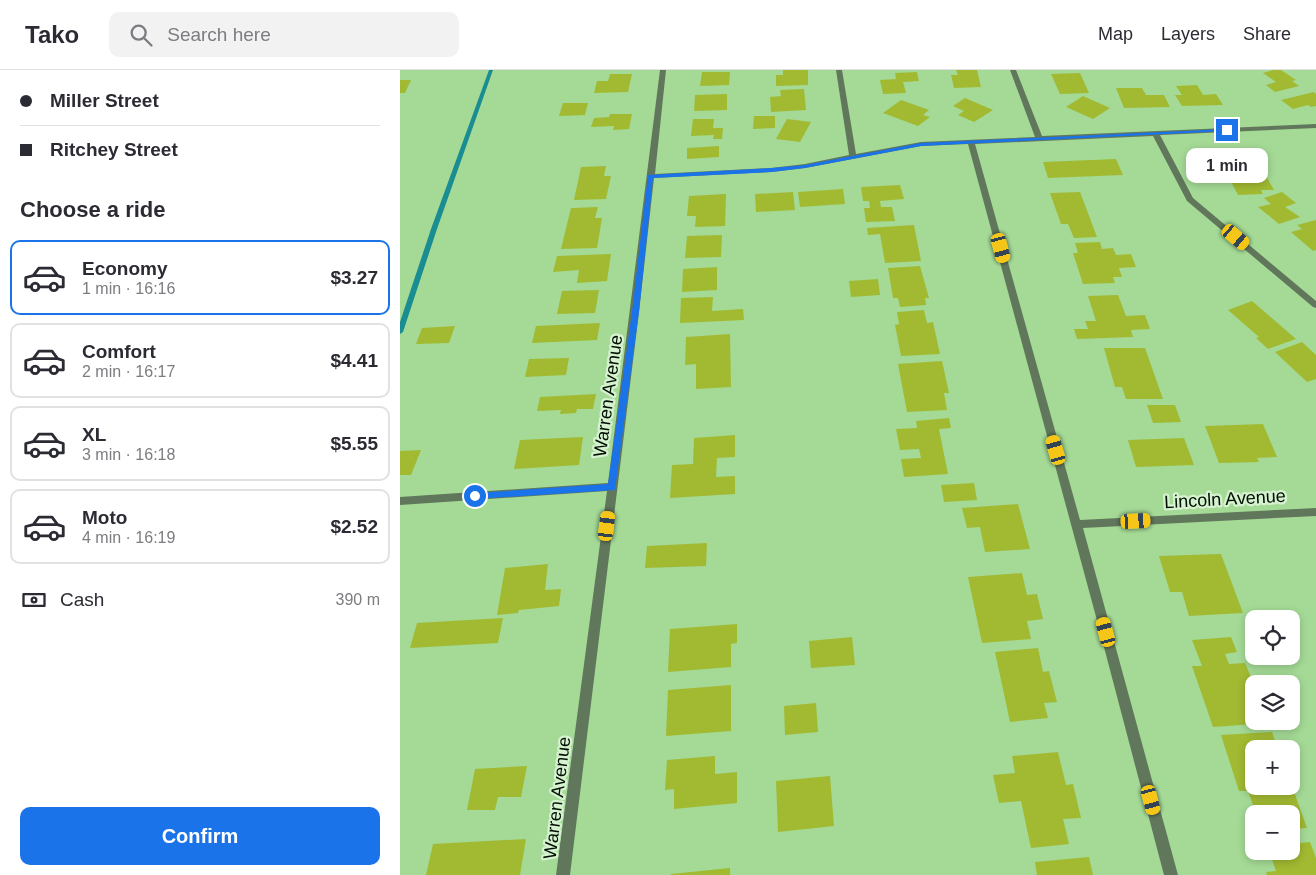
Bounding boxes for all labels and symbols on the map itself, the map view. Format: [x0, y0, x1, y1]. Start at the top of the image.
route end [1216, 119, 1238, 141]
callout: 1 min [1186, 148, 1268, 182]
car [1219, 222, 1252, 252]
car [989, 232, 1012, 264]
street label: Warren Avenue [590, 334, 626, 458]
car [1044, 434, 1067, 466]
route start [464, 485, 486, 507]
street label: Lincoln Avenue [1164, 486, 1286, 512]
car [597, 510, 616, 542]
car [1120, 513, 1151, 529]
car [1094, 616, 1117, 648]
street label: Warren Avenue [540, 736, 574, 860]
car [1139, 784, 1162, 816]

